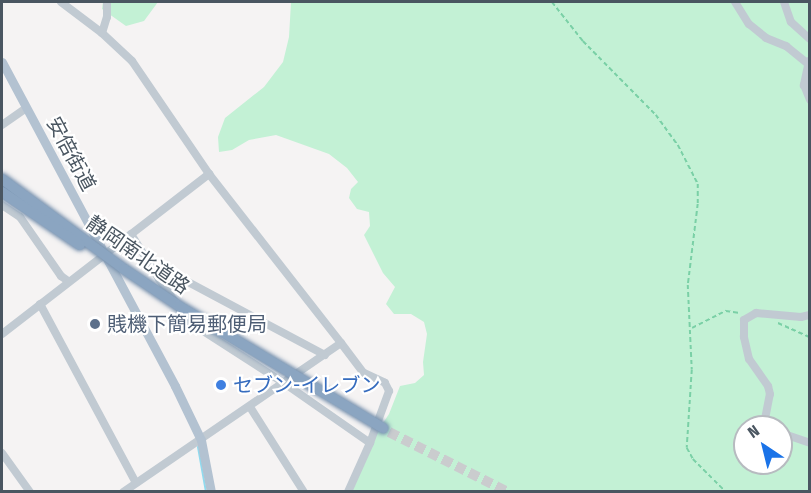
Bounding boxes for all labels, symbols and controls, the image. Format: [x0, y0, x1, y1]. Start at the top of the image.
street label: 安倍街道 [42, 113, 100, 195]
street label: 静岡南北道路 [82, 211, 194, 299]
place label: 賎機下簡易郵便局 [107, 312, 267, 336]
marker: 賎機下簡易郵便局 [88, 317, 102, 331]
place label: セブン-イレブン [233, 373, 380, 397]
marker: セブン-イレブン [214, 378, 228, 392]
north arrow [733, 415, 793, 475]
text: N [744, 421, 763, 442]

